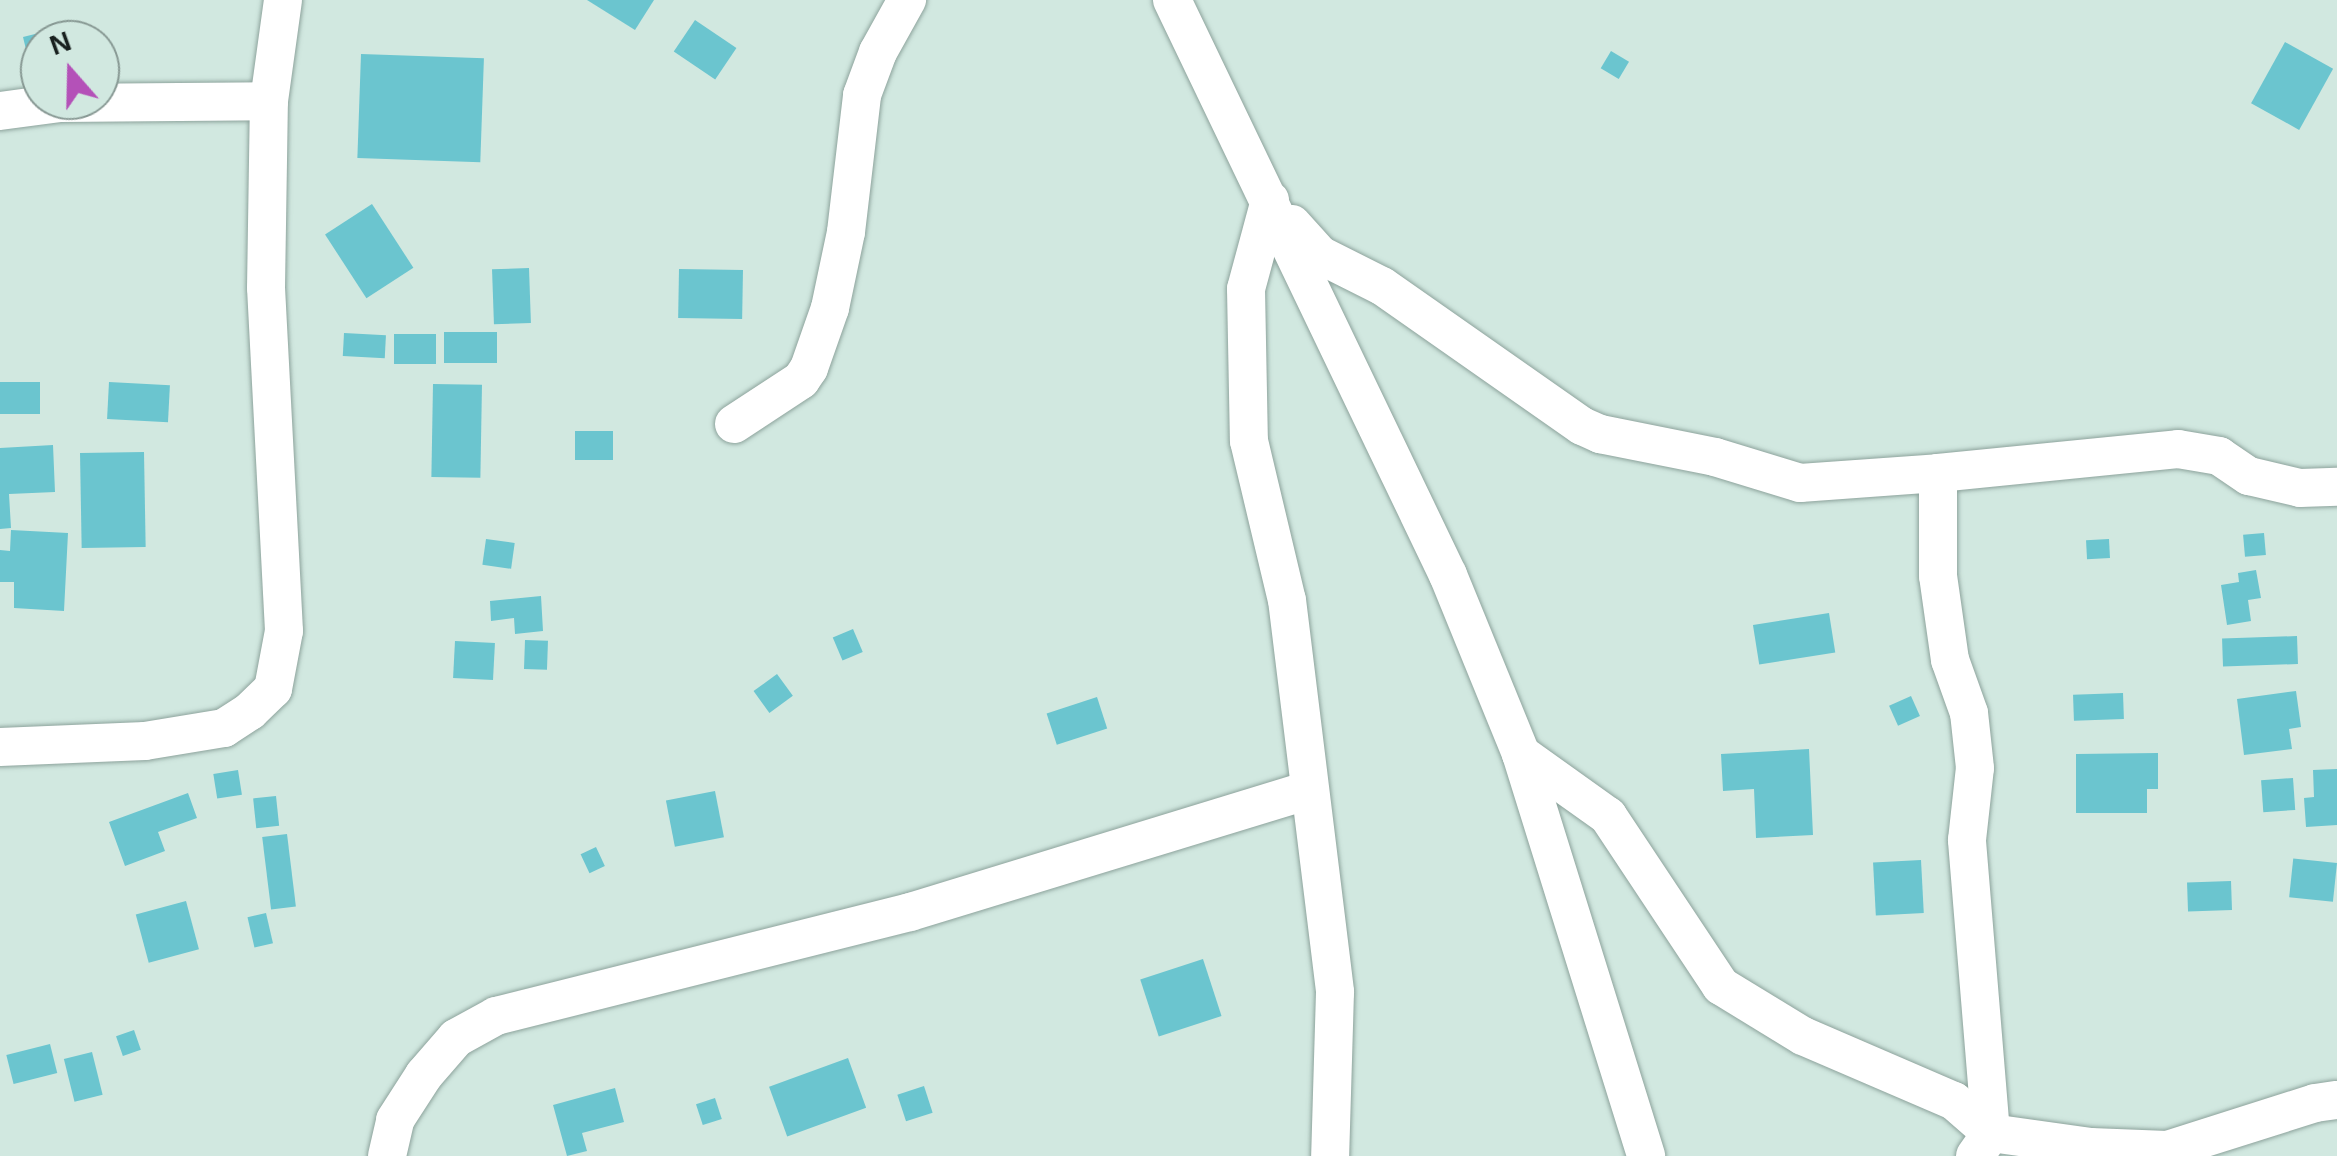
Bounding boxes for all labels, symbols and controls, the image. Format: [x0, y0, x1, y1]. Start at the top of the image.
north arrow [20, 20, 120, 120]
text: N [45, 25, 75, 61]

